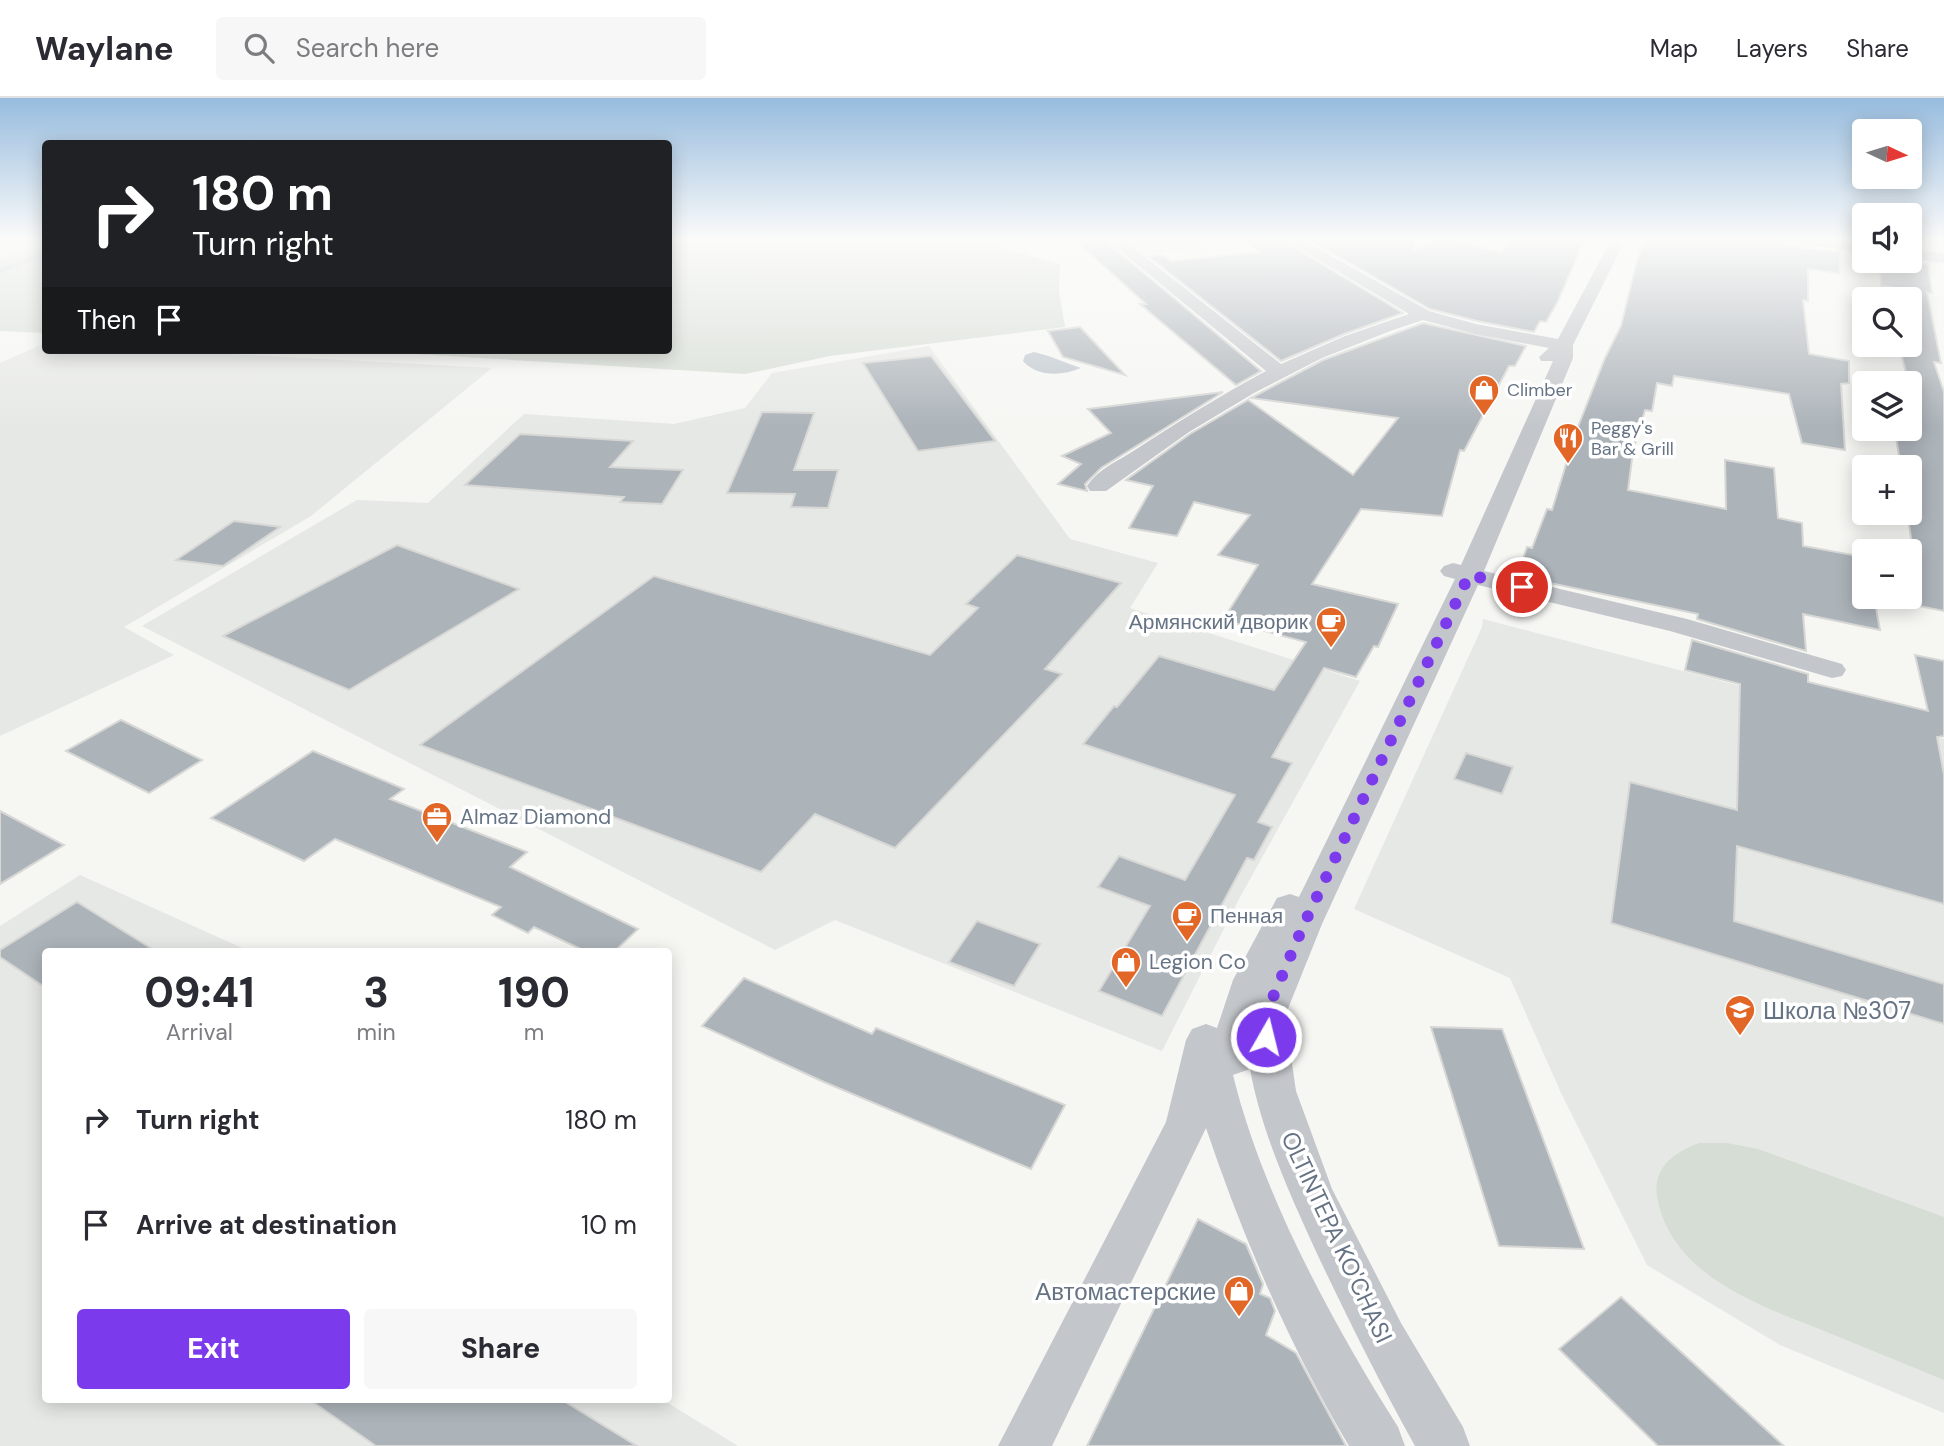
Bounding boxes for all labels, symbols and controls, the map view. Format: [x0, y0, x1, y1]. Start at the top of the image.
search box [216, 17, 706, 80]
text: Waylane [35, 27, 174, 70]
icon: search [240, 29, 278, 67]
text: Search here [296, 31, 439, 65]
text: Map [1650, 33, 1698, 64]
text: Layers [1736, 33, 1808, 64]
text: Share [1846, 33, 1909, 64]
north arrow [1852, 119, 1922, 189]
map controls [1852, 119, 1922, 609]
text: 180 m [192, 161, 333, 225]
icon: right [77, 168, 168, 259]
button: sound [1852, 203, 1922, 273]
text: Turn right [192, 223, 334, 265]
button: search [1852, 287, 1922, 357]
icon: arrive [150, 301, 188, 339]
text: Then [77, 303, 136, 337]
button: layers [1852, 371, 1922, 441]
shop icon: Climber [1467, 373, 1501, 417]
place label: Climber [1507, 378, 1573, 402]
place label: Peggy's Bar & Grill [1591, 416, 1674, 461]
restaurant icon: Peggy's Bar & Grill [1551, 421, 1585, 465]
button: + [1852, 455, 1922, 525]
button: − [1852, 539, 1922, 609]
pin [1492, 557, 1552, 617]
icon: arrive [1503, 568, 1541, 606]
cafe icon: Армянский дворик [1314, 605, 1348, 649]
place label: Армянский дворик [1129, 608, 1309, 636]
office icon: Almaz Diamond [420, 800, 454, 844]
place label: Almaz Diamond [460, 803, 611, 831]
cafe icon: Пенная [1170, 899, 1204, 943]
place label: Пенная [1210, 902, 1283, 930]
shop icon: Legion Co [1109, 945, 1143, 989]
place label: Legion Co [1149, 948, 1246, 976]
text: 09:41 [144, 965, 254, 1020]
text: 3 [364, 965, 389, 1020]
text: 190 [498, 965, 570, 1020]
school or university icon: Школа №307 [1723, 993, 1757, 1037]
place label: Школа №307 [1763, 995, 1911, 1026]
position arrow [1229, 1000, 1303, 1074]
text: Arrival [166, 1017, 233, 1047]
text: min [357, 1017, 396, 1047]
text: m [524, 1017, 544, 1047]
icon: right [77, 1101, 115, 1139]
text: Turn right [136, 1103, 260, 1137]
text: 180 m [565, 1103, 637, 1137]
street label: OLTINTEPA KO'CHASI [1274, 1126, 1400, 1348]
icon: arrive [77, 1206, 115, 1244]
text: Arrive at destination [136, 1208, 397, 1242]
text: 10 m [581, 1208, 637, 1242]
shop icon: Автомастерские [1222, 1274, 1256, 1318]
place label: Автомастерские [1035, 1276, 1216, 1307]
button: Exit [77, 1309, 350, 1389]
button: Share [364, 1309, 637, 1389]

